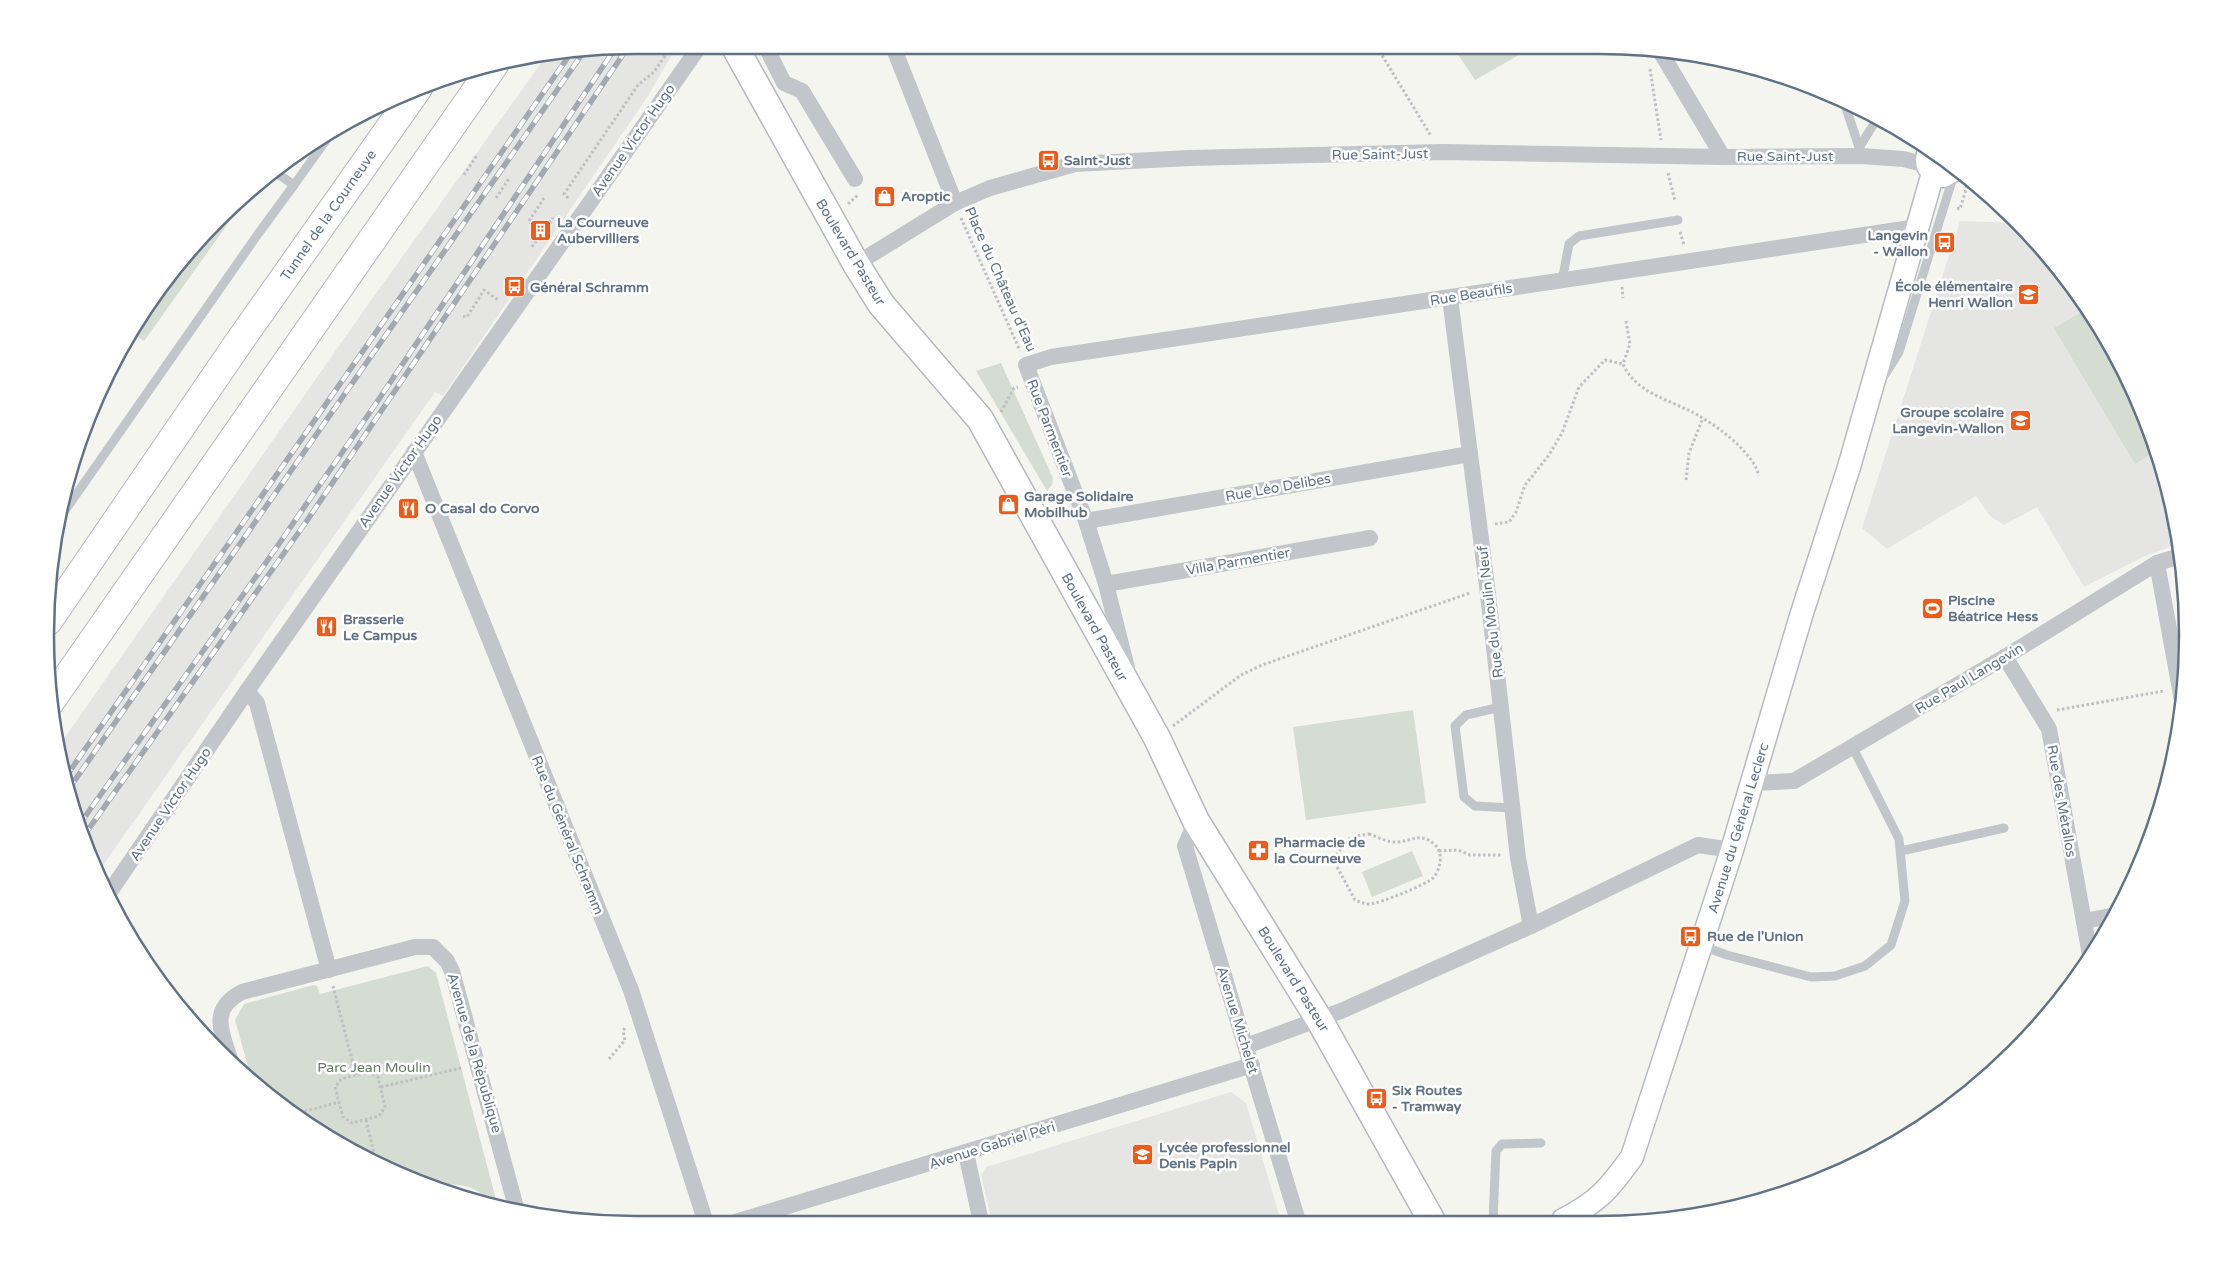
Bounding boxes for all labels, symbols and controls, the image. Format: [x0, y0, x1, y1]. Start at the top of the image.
street label: Avenue Victor Hugo [588, 81, 679, 200]
street label: Rue Saint-Just [1332, 145, 1429, 164]
street label: Tunnel de la Courneuve [277, 147, 380, 284]
bus stop icon: Saint-Just [1036, 148, 1060, 172]
street label: Rue Saint-Just [1737, 148, 1834, 165]
place label: Saint-Just [1064, 152, 1131, 169]
shop icon: Aroptic [873, 184, 897, 208]
place label: Aroptic [901, 188, 951, 205]
street label: Boulevard Pasteur [812, 196, 889, 309]
street label: Place du Château d'Eau [961, 204, 1040, 354]
place label: La Courneuve Aubervilliers [557, 214, 649, 247]
building icon: La Courneuve Aubervilliers [529, 218, 553, 242]
place label: Langevin - Wallon [1867, 227, 1928, 260]
bus stop icon: Langevin - Wallon [1932, 231, 1956, 255]
bus stop icon: Général Schramm [502, 275, 526, 299]
place label: École élémentaire Henri Wallon [1895, 278, 2013, 311]
place label: Général Schramm [530, 279, 649, 296]
street label: Rue Beaufils [1429, 280, 1514, 309]
school or university icon: École élémentaire Henri Wallon [2017, 282, 2041, 306]
street label: Rue Parmentier [1023, 377, 1076, 480]
place label: Groupe scolaire Langevin-Wallon [1892, 404, 2004, 437]
school or university icon: Groupe scolaire Langevin-Wallon [2008, 408, 2032, 432]
street label: Avenue Victor Hugo [355, 412, 446, 531]
street label: Rue Léo Delibes [1224, 470, 1332, 505]
place label: Garage Solidaire Mobilhub [1024, 488, 1134, 521]
shop icon: Garage Solidaire Mobilhub [996, 492, 1020, 516]
restaurant icon: O Casal do Corvo [397, 496, 421, 520]
place label: O Casal do Corvo [425, 500, 540, 517]
street label: Villa Parmentier [1185, 544, 1292, 579]
street label: Rue du Moulin Neuf [1474, 544, 1507, 679]
street label: Boulevard Pasteur [1058, 570, 1132, 685]
place label: Piscine Béatrice Hess [1948, 592, 2038, 625]
sports icon: Piscine Béatrice Hess [1920, 596, 1944, 620]
place label: Brasserie Le Campus [343, 611, 417, 644]
restaurant icon: Brasserie Le Campus [315, 615, 339, 639]
street label: Rue Paul Langevin [1912, 639, 2026, 717]
street label: Avenue du Général Leclerc [1704, 741, 1773, 916]
street label: Avenue Victor Hugo [126, 744, 215, 864]
street label: Rue des Métallos [2043, 744, 2080, 859]
street label: Rue du Général Schramm [528, 753, 607, 917]
place label: Pharmacie de la Courneuve [1274, 834, 1365, 867]
pharmacy icon: Pharmacie de la Courneuve [1246, 838, 1270, 862]
street label: Boulevard Pasteur [1254, 923, 1333, 1036]
bus stop icon: Rue de l'Union [1679, 924, 1703, 948]
place label: Rue de l'Union [1707, 928, 1803, 945]
street label: Avenue Michelet [1213, 964, 1262, 1076]
street label: Avenue de la République [444, 971, 506, 1135]
park label: Parc Jean Moulin [317, 1059, 431, 1076]
place label: Six Routes - Tramway [1392, 1082, 1462, 1115]
bus stop icon: Six Routes - Tramway [1364, 1086, 1388, 1110]
street label: Avenue Gabriel Péri [927, 1118, 1057, 1173]
place label: Lycée professionnel Denis Papin [1159, 1139, 1291, 1172]
school or university icon: Lycée professionnel Denis Papin [1131, 1143, 1155, 1167]

